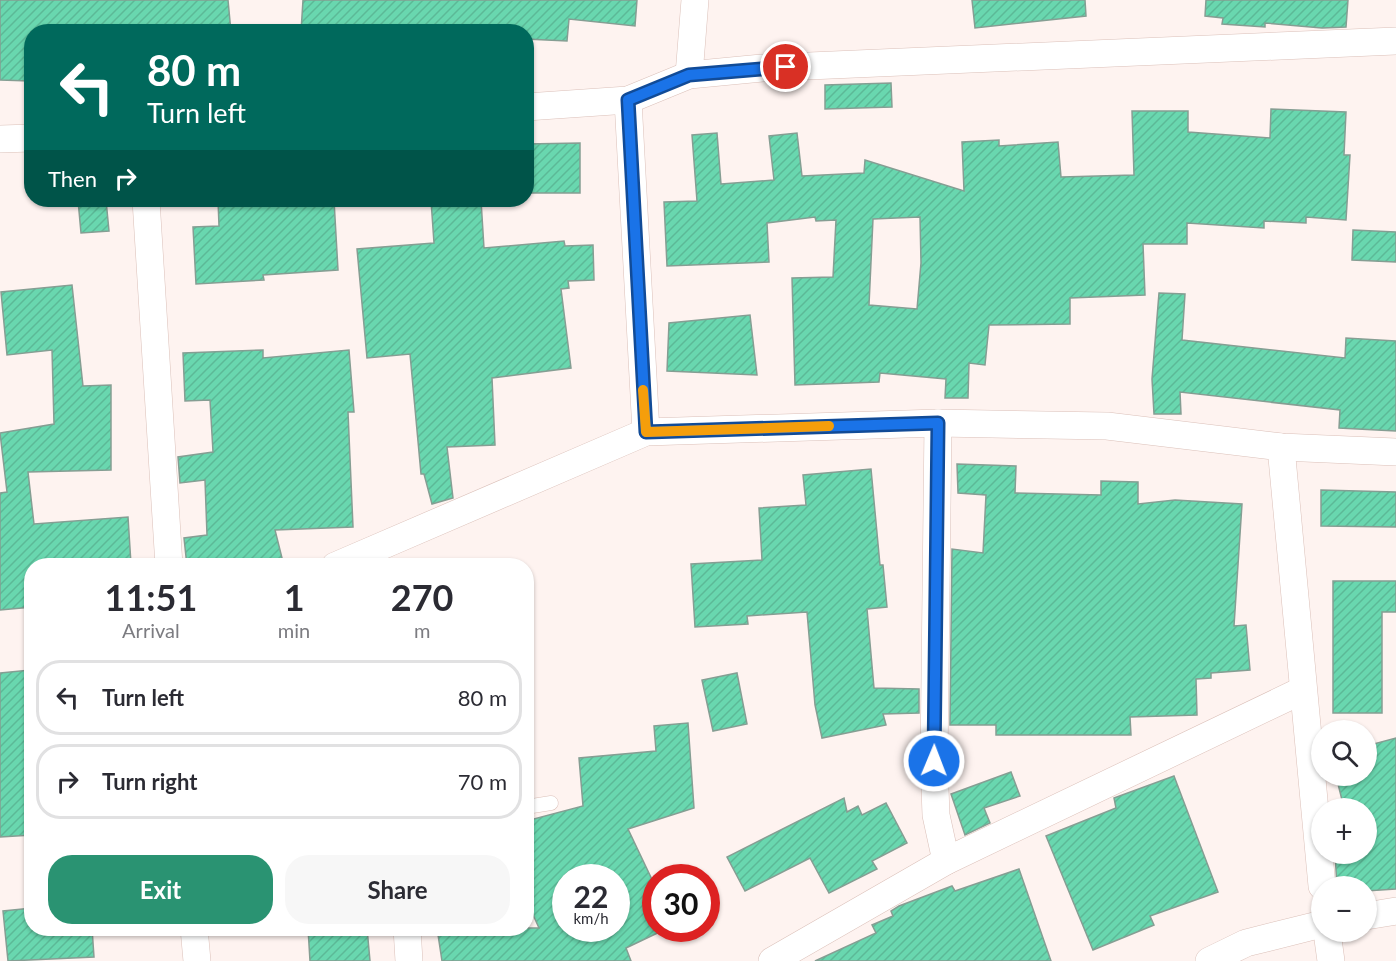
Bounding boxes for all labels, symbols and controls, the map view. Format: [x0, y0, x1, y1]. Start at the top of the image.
pin [760, 41, 811, 92]
text: 80 m [147, 45, 241, 95]
icon: left [48, 48, 126, 126]
icon: arrive [769, 50, 802, 83]
text: Turn left [147, 96, 246, 129]
icon: right [109, 162, 142, 195]
text: Then [48, 165, 97, 192]
text: 11:51 [105, 575, 197, 619]
text: 1 [284, 575, 305, 619]
text: 270 [391, 575, 453, 619]
text: Arrival [122, 618, 180, 642]
text: min [278, 618, 310, 642]
text: m [414, 618, 430, 642]
icon: left [51, 681, 84, 714]
text: Turn left [102, 684, 184, 711]
text: 80 m [458, 684, 507, 711]
map controls [1311, 720, 1377, 942]
button: search [1311, 720, 1377, 786]
position arrow [902, 729, 966, 793]
icon: right [51, 765, 84, 798]
text: Turn right [102, 768, 197, 795]
text: 70 m [458, 768, 507, 795]
button: + [1311, 798, 1377, 864]
button: Exit [48, 855, 273, 924]
button: Share [285, 855, 510, 924]
speed limit sign: 30 [642, 864, 720, 942]
button: − [1311, 876, 1377, 942]
text: 22 [574, 878, 608, 914]
text: km/h [573, 909, 609, 927]

